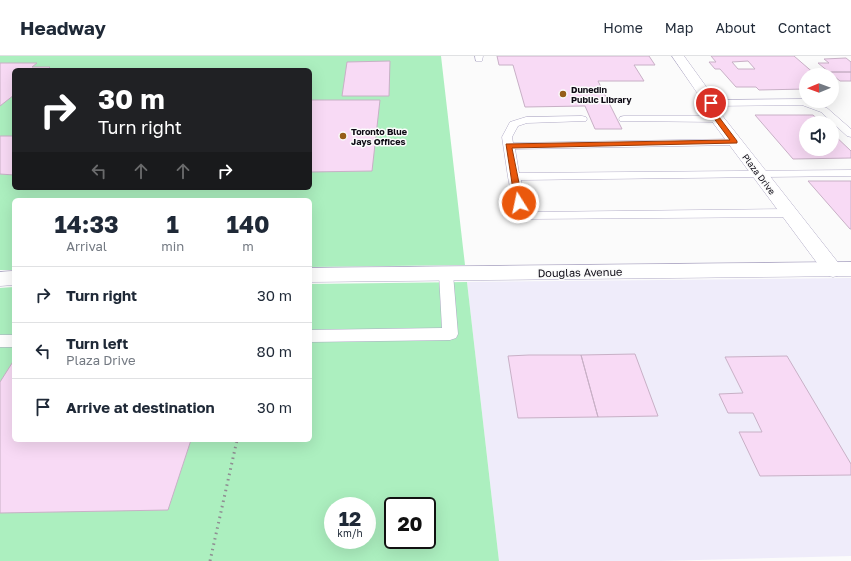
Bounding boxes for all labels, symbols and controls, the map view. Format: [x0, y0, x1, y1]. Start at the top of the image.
text: Headway [20, 16, 106, 39]
text: Home [603, 19, 643, 36]
text: Map [665, 19, 693, 36]
text: About [715, 19, 756, 36]
text: Contact [778, 19, 831, 36]
north arrow [799, 68, 839, 108]
map controls [799, 68, 839, 156]
text: 30 m [98, 82, 165, 115]
icon: right [32, 84, 84, 136]
place label: Dunedin Public Library [571, 84, 632, 105]
pin [694, 86, 728, 120]
marker: Dunedin Public Library [558, 89, 568, 99]
icon: arrive [700, 92, 722, 114]
text: Turn right [98, 116, 182, 138]
button: sound [799, 116, 839, 156]
place label: Toronto Blue Jays Offices [351, 126, 408, 147]
marker: Toronto Blue Jays Offices [338, 131, 348, 141]
street label: Plaza Drive [740, 151, 778, 197]
icon: left [88, 160, 110, 182]
icon: ahead [130, 160, 152, 182]
icon: ahead [172, 160, 194, 182]
icon: right [214, 160, 236, 182]
position arrow [498, 182, 540, 224]
text: 14:33 [54, 209, 119, 238]
text: 1 [166, 209, 179, 238]
text: 140 [227, 209, 270, 238]
text: Arrival [66, 238, 107, 254]
text: min [161, 238, 184, 254]
text: m [242, 238, 254, 254]
street label: Douglas Avenue [537, 265, 623, 279]
icon: right [32, 284, 54, 306]
text: Turn right [66, 286, 137, 304]
text: 30 m [257, 286, 292, 304]
text: Turn left [66, 334, 128, 352]
icon: left [32, 340, 54, 362]
text: 80 m [257, 342, 292, 360]
text: Plaza Drive [66, 352, 135, 368]
icon: arrive [32, 396, 54, 418]
text: Arrive at destination [66, 398, 215, 416]
text: 30 m [257, 398, 292, 416]
speed limit sign: 20 [384, 497, 436, 549]
text: 12 [339, 506, 361, 530]
text: km/h [337, 527, 363, 539]

